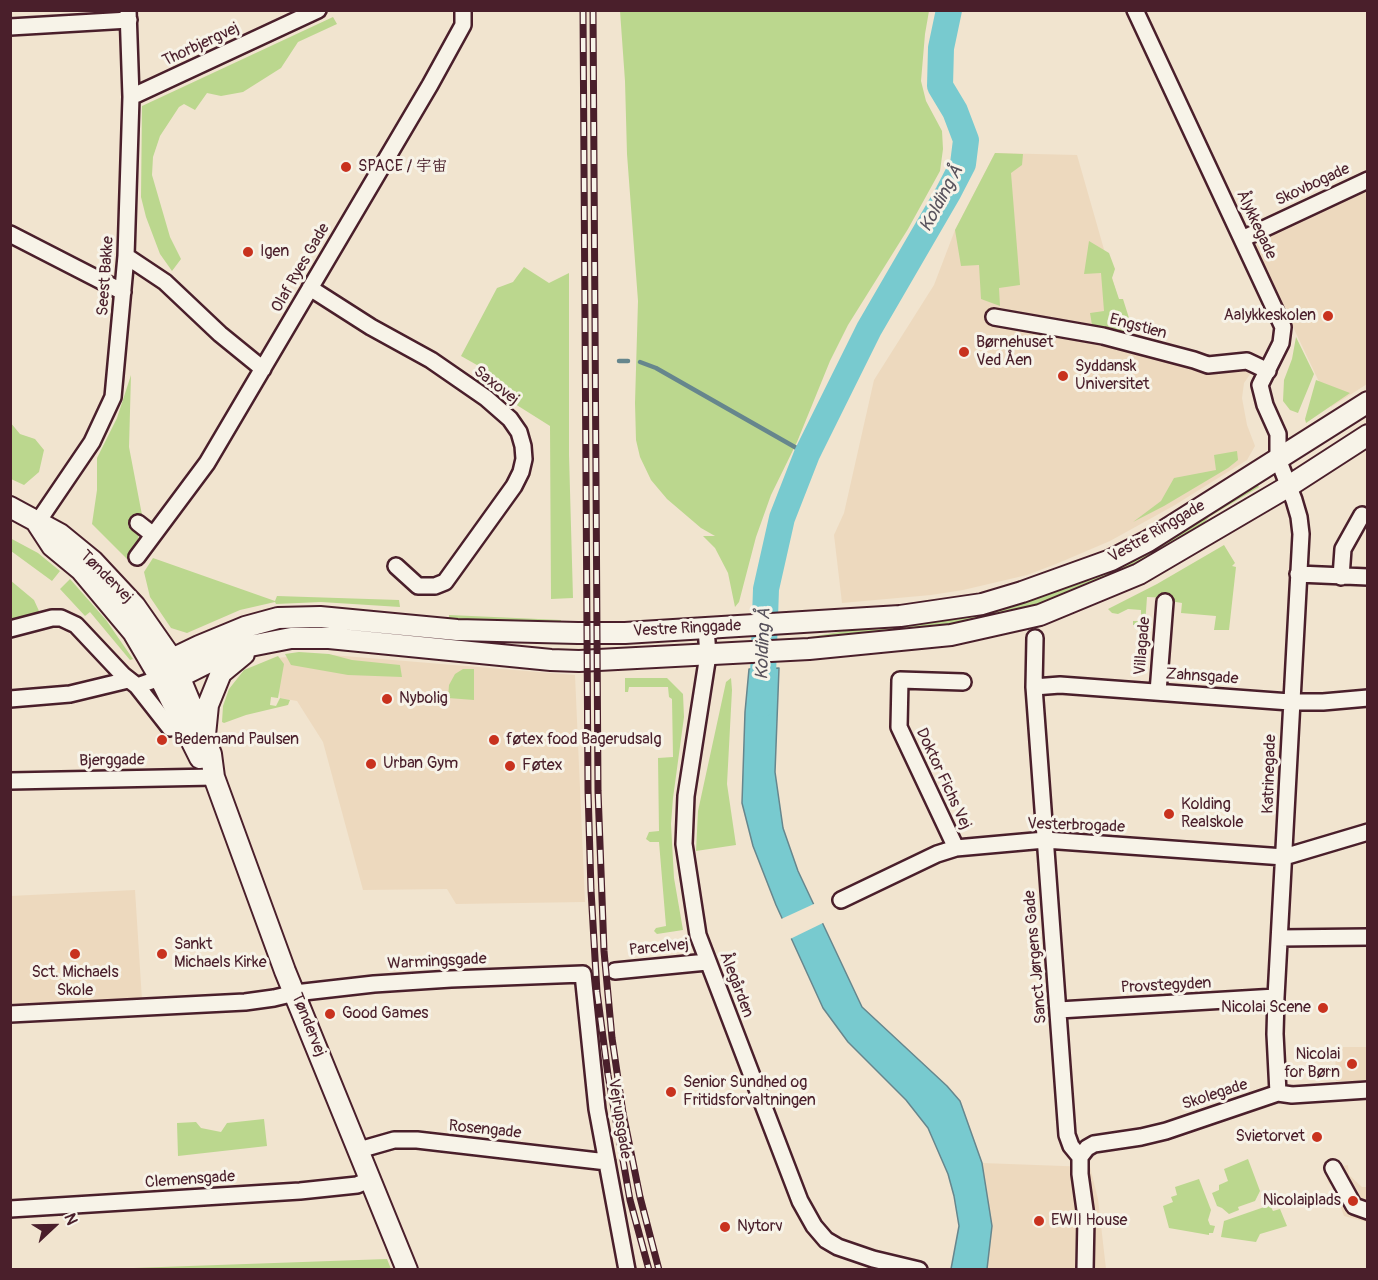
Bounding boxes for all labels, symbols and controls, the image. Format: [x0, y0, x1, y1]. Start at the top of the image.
street label: Thorbjergvej [159, 19, 243, 71]
place label: SPACE / 宇宙 [358, 157, 448, 177]
street label: Skovbogade [1273, 159, 1353, 211]
marker: SPACE / 宇宙 [339, 160, 353, 174]
water label: Kolding Å [916, 162, 968, 236]
street label: Ålykkegade [1232, 187, 1280, 263]
street label: Olaf Ryes Gade [268, 220, 334, 316]
street label: Seest Bakke [94, 235, 118, 317]
place label: Igen [260, 242, 289, 262]
marker: Igen [241, 245, 255, 259]
place label: Aalykkeskolen [1223, 306, 1316, 326]
marker: Aalykkeskolen [1321, 309, 1335, 323]
street label: Engstien [1107, 310, 1169, 344]
place label: Børnehuset Ved Åen [976, 333, 1053, 371]
marker: Børnehuset Ved Åen [957, 345, 971, 359]
place label: Syddansk Universitet [1075, 357, 1150, 395]
street label: Saxovej [470, 362, 522, 410]
marker: Syddansk Universitet [1056, 369, 1070, 383]
street label: Vestre Ringgade [1105, 497, 1209, 567]
street label: Tøndervej [76, 547, 136, 607]
water label: Kolding Å [752, 608, 776, 680]
street label: Villagade [1131, 616, 1155, 676]
street label: Vestre Ringgade [632, 617, 742, 641]
street label: Zahnsgade [1165, 665, 1239, 689]
place label: Nybolig [399, 689, 448, 709]
marker: Nybolig [380, 692, 394, 706]
street label: Doktor Fichs Vej [911, 725, 975, 833]
place label: Bedemand Paulsen [174, 730, 299, 750]
place label: føtex food Bagerudsalg [506, 730, 661, 750]
marker: Bedemand Paulsen [155, 733, 169, 747]
marker: føtex food Bagerudsalg [487, 733, 501, 747]
street label: Katrinegade [1259, 734, 1281, 814]
street label: Bjerggade [79, 751, 145, 771]
place label: Urban Gym [383, 754, 458, 774]
place label: Føtex [522, 756, 563, 776]
marker: Urban Gym [364, 757, 378, 771]
marker: Føtex [503, 759, 517, 773]
place label: Kolding Realskole [1181, 795, 1244, 833]
marker: Kolding Realskole [1162, 807, 1176, 821]
street label: Vesterbrogade [1027, 815, 1125, 837]
street label: Sanct Jørgens Gade [1021, 889, 1051, 1025]
place label: Sankt Michaels Kirke [174, 935, 267, 973]
street label: Parcelvej [628, 935, 690, 961]
marker: Sct. Michaels Skole [68, 947, 82, 961]
marker: Sankt Michaels Kirke [155, 947, 169, 961]
street label: Ålegården [715, 949, 757, 1021]
street label: Warmingsgade [387, 950, 487, 974]
place label: Sct. Michaels Skole [31, 963, 119, 1001]
street label: Provstegyden [1120, 974, 1212, 998]
street label: Tøndervej [287, 990, 329, 1060]
place label: Nicolai Scene [1221, 998, 1311, 1018]
marker: Nicolai Scene [1316, 1001, 1330, 1015]
place label: Good Games [342, 1004, 428, 1024]
marker: Good Games [323, 1007, 337, 1021]
place label: Nicolai for Børn [1284, 1045, 1340, 1083]
marker: Nicolai for Børn [1345, 1057, 1359, 1071]
place label: Senior Sundhed og Fritidsforvaltningen [683, 1073, 816, 1111]
street label: Skolegade [1180, 1075, 1250, 1115]
street label: Vejrupsgade [603, 1078, 635, 1160]
marker: Senior Sundhed og Fritidsforvaltningen [664, 1085, 678, 1099]
street label: Rosengade [448, 1117, 522, 1143]
place label: Svietorvet [1235, 1127, 1305, 1147]
marker: Svietorvet [1310, 1130, 1324, 1144]
street label: Clemensgade [144, 1167, 236, 1193]
place label: Nicolaiplads [1263, 1191, 1341, 1211]
marker: Nicolaiplads [1346, 1194, 1360, 1208]
north arrow [24, 1196, 84, 1256]
text: N [59, 1210, 82, 1228]
place label: EWII House [1051, 1211, 1127, 1231]
marker: EWII House [1032, 1214, 1046, 1228]
place label: Nytorv [737, 1217, 783, 1237]
marker: Nytorv [718, 1220, 732, 1234]

